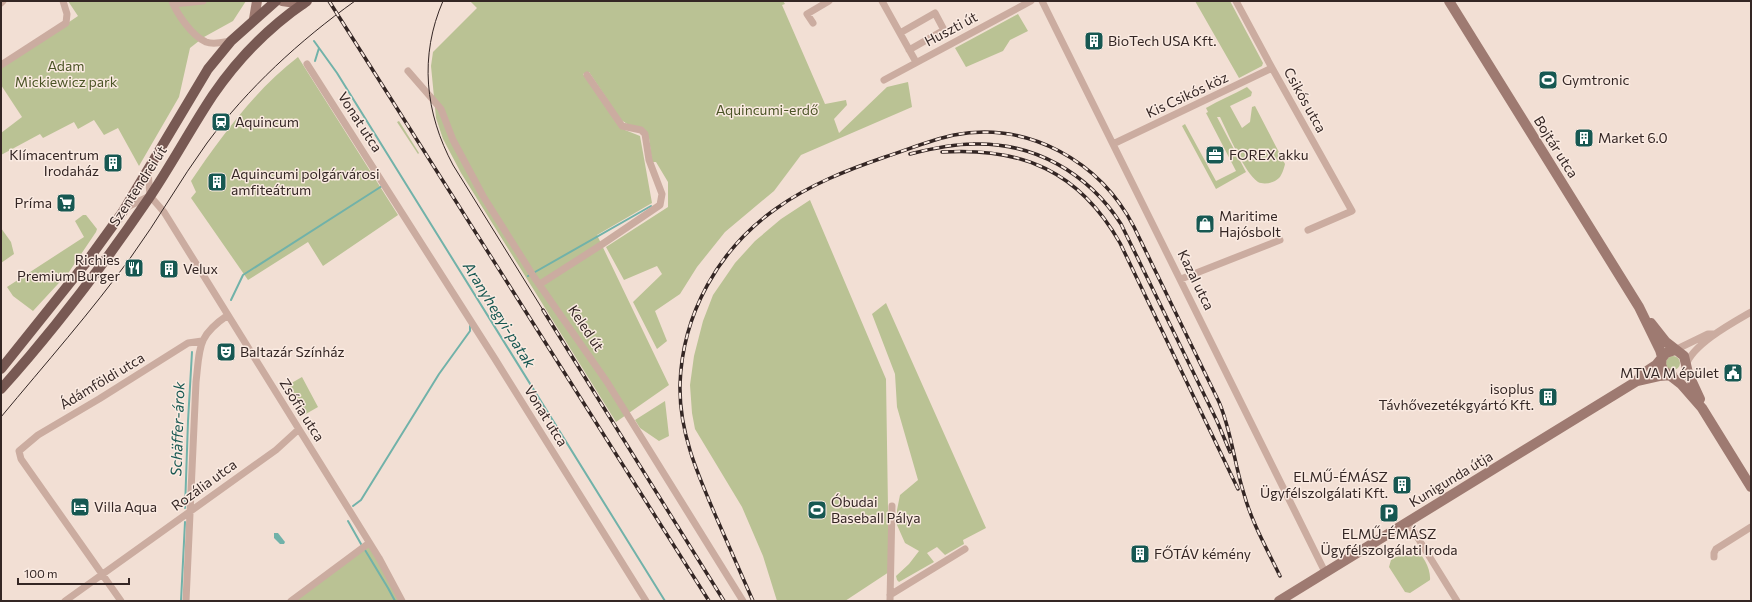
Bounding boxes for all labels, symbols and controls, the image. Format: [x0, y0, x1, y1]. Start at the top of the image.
street label: Huszti út [922, 8, 980, 49]
building icon: BioTech USA Kft. [1083, 30, 1105, 52]
place label: BioTech USA Kft. [1108, 32, 1217, 49]
park label: Adam Mickiewicz park [15, 57, 118, 90]
street label: Csikós utca [1281, 64, 1330, 135]
street label: Kis Csikós köz [1143, 68, 1231, 121]
sports icon: Gymtronic [1537, 69, 1559, 91]
place label: Gymtronic [1562, 71, 1629, 88]
street label: Vonat utca [335, 88, 386, 155]
park label: Aquincumi-erdő [716, 101, 818, 118]
station icon: Aquincum [210, 111, 232, 133]
place label: Aquincum [235, 113, 299, 130]
street label: Bojtár utca [1531, 113, 1582, 181]
building icon: Market 6.0 [1573, 127, 1595, 149]
place label: Market 6.0 [1598, 129, 1668, 146]
street label: Szentendrei út [105, 142, 170, 229]
office icon: FOREX akku [1204, 144, 1226, 166]
place label: Klímacentrum Irodaház [9, 146, 99, 179]
place label: FOREX akku [1229, 146, 1309, 163]
building icon: Klímacentrum Irodaház [102, 152, 124, 174]
place label: Aquincumi polgárvárosi amfiteátrum [231, 165, 380, 198]
building icon: Aquincumi polgárvárosi amfiteátrum [206, 171, 228, 193]
supermarket icon: Príma [55, 192, 77, 214]
place label: Príma [14, 194, 52, 211]
place label: Maritime Hajósbolt [1219, 207, 1281, 240]
shop icon: Maritime Hajósbolt [1194, 213, 1216, 235]
street label: Kazal utca [1175, 247, 1218, 313]
place label: Richies Premium Burger [17, 251, 120, 284]
restaurant icon: Richies Premium Burger [123, 257, 145, 279]
water label: Aranyhegyi-patak [459, 257, 540, 372]
building icon: Velux [158, 258, 180, 280]
place label: Velux [183, 260, 218, 277]
street label: Keled út [565, 302, 608, 354]
theatre icon: Baltazár Színház [215, 341, 237, 363]
place label: Baltazár Színház [240, 343, 345, 360]
street label: Ádámföldi utca [56, 349, 147, 413]
public building icon: MTVA M épület [1722, 362, 1744, 384]
place label: MTVA M épület [1620, 364, 1719, 381]
street label: Zsófia utca [276, 375, 328, 444]
place label: isoplus Távhővezetékgyártó Kft. [1378, 380, 1534, 413]
water label: Schäffer-árok [166, 381, 188, 477]
street label: Vonat utca [521, 382, 572, 449]
building icon: isoplus Távhővezetékgyártó Kft. [1537, 386, 1559, 408]
street label: Kunigunda útja [1406, 447, 1496, 510]
street label: Rozália utca [168, 455, 240, 514]
place label: ELMŰ-ÉMÁSZ Ügyfélszolgálati Kft. [1260, 468, 1388, 501]
building icon: ELMŰ-ÉMÁSZ Ügyfélszolgálati Kft. [1391, 474, 1413, 496]
place label: Óbudai Baseball Pálya [831, 493, 921, 526]
hotel icon: Villa Aqua [69, 496, 91, 518]
place label: Villa Aqua [94, 498, 157, 515]
sports icon: Óbudai Baseball Pálya [806, 499, 828, 521]
parking icon: ELMŰ-ÉMÁSZ Ügyfélszolgálati Iroda [1378, 502, 1400, 524]
place label: ELMŰ-ÉMÁSZ Ügyfélszolgálati Iroda [1320, 525, 1458, 558]
building icon: FŐTÁV kémény [1129, 543, 1151, 565]
place label: FŐTÁV kémény [1154, 545, 1251, 562]
scale bar [18, 560, 129, 586]
text: 100 m [24, 566, 58, 580]

